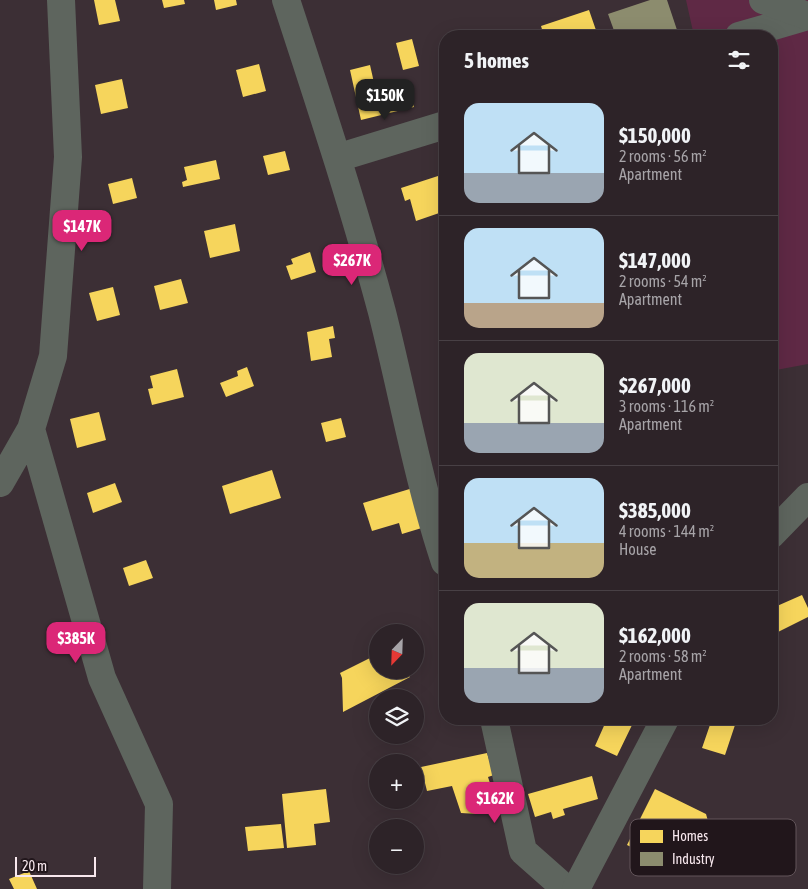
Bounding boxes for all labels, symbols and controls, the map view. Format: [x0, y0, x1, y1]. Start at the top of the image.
icon: filters [725, 46, 753, 74]
text: 5 homes [464, 48, 529, 72]
pin: $150K [350, 78, 420, 121]
text: $150K [366, 86, 404, 104]
icon: home [504, 123, 564, 183]
text: $150,000 [619, 123, 691, 147]
text: 2 rooms · 56 m² [619, 147, 707, 165]
text: Apartment [619, 165, 682, 183]
pin: $147K [47, 210, 117, 252]
text: $147K [63, 217, 101, 235]
pin: $267K [317, 244, 387, 286]
icon: home [504, 248, 564, 308]
text: $147,000 [619, 248, 691, 272]
text: $267K [333, 251, 371, 269]
text: 2 rooms · 54 m² [619, 272, 707, 290]
text: Apartment [619, 290, 682, 308]
icon: home [504, 373, 564, 433]
text: $267,000 [619, 373, 691, 397]
text: 3 rooms · 116 m² [619, 397, 714, 415]
text: Apartment [619, 415, 682, 433]
icon: home [504, 498, 564, 558]
text: $385,000 [619, 498, 691, 522]
text: 4 rooms · 144 m² [619, 522, 714, 540]
text: House [619, 540, 656, 558]
pin: $385K [41, 622, 111, 664]
icon: home [504, 623, 564, 683]
text: $162,000 [619, 623, 691, 647]
north arrow [369, 624, 424, 679]
map controls [369, 624, 424, 874]
text: $385K [57, 629, 95, 647]
text: 2 rooms · 58 m² [619, 647, 707, 665]
text: Apartment [619, 665, 682, 683]
button: layers [369, 689, 424, 744]
button: + [369, 754, 424, 809]
pin: $162K [460, 782, 530, 824]
text: $162K [476, 789, 514, 807]
button: − [369, 819, 424, 874]
legend [630, 819, 796, 876]
text: Homes [672, 828, 708, 844]
text: Industry [672, 851, 715, 867]
scale bar [15, 854, 96, 877]
text: 20 m [22, 858, 47, 874]

